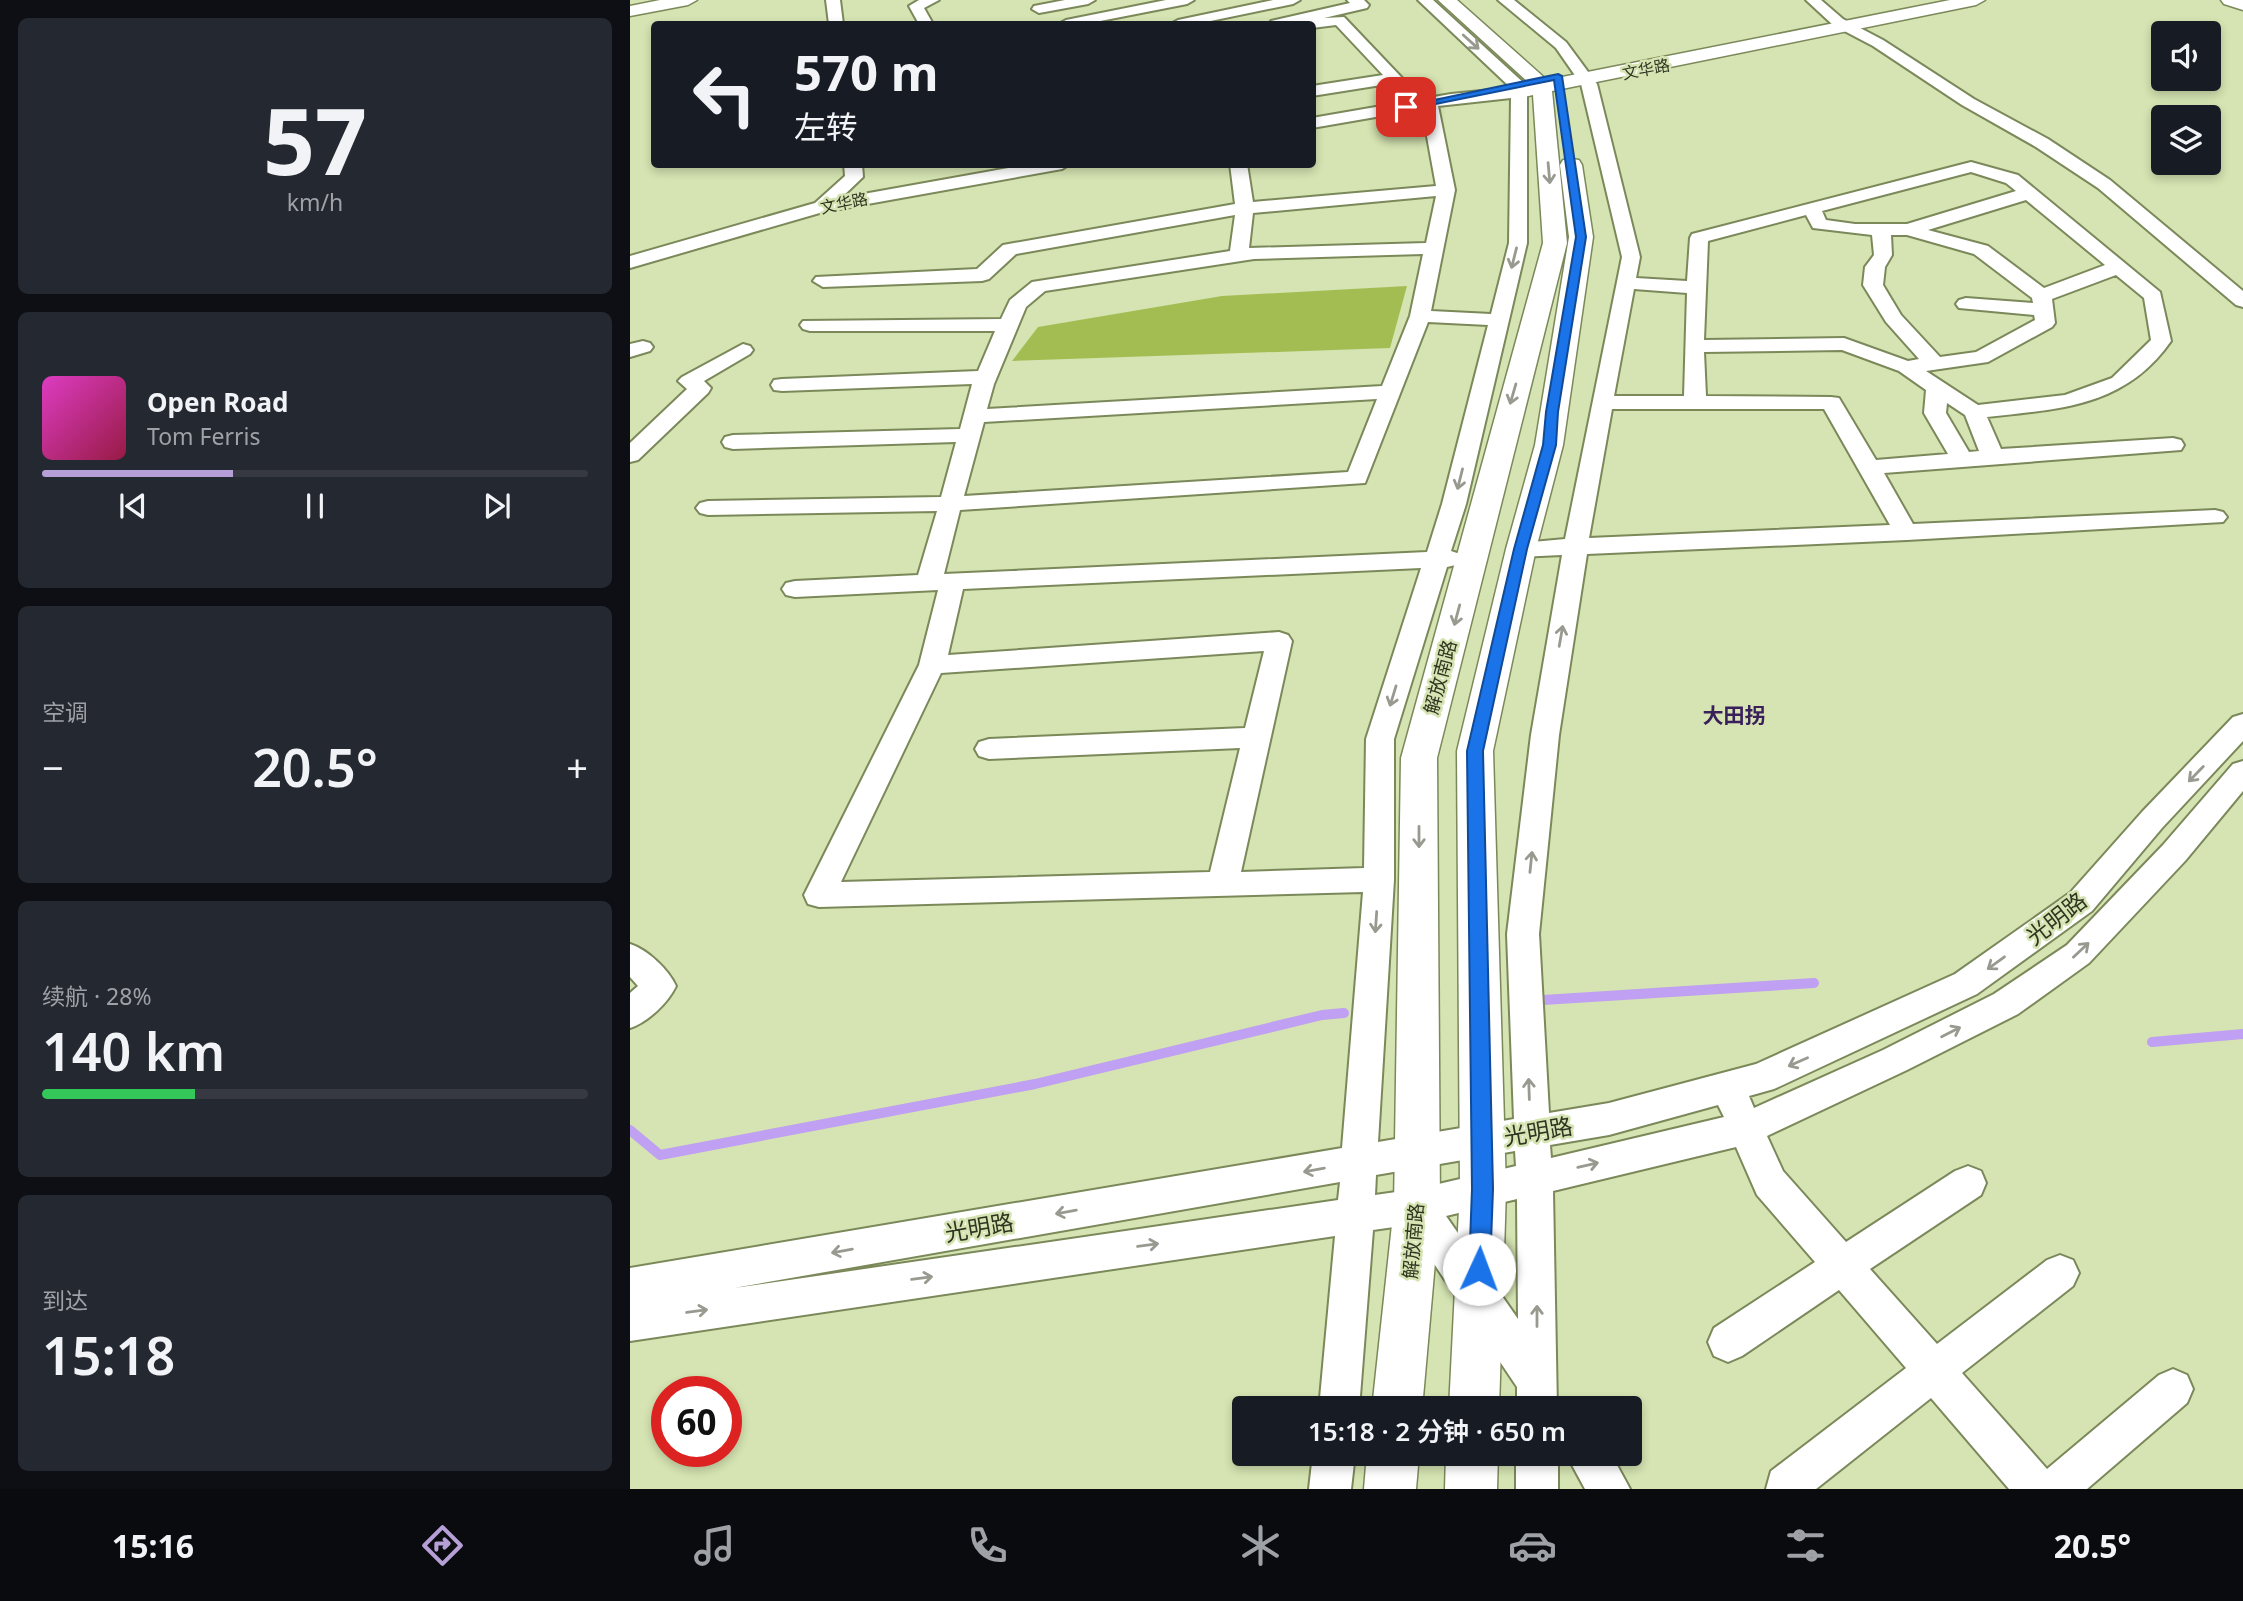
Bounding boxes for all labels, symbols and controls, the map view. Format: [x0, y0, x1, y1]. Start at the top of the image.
map controls [2151, 21, 2221, 175]
button: sound [2151, 21, 2221, 91]
one-way arrow [1462, 34, 1480, 50]
text: 570 m [794, 39, 939, 105]
icon: left [679, 49, 770, 140]
street label: 文华路 [1620, 54, 1672, 84]
pin [1376, 77, 1436, 137]
text: 57 [263, 78, 367, 202]
icon: arrive [1387, 88, 1425, 126]
text: 左转 [794, 105, 858, 148]
button: layers [2151, 105, 2221, 175]
one-way arrow [1543, 161, 1556, 184]
text: km/h [287, 186, 343, 218]
street label: 文华路 [818, 187, 870, 219]
one-way arrow [1507, 246, 1520, 269]
one-way arrow [1506, 383, 1519, 405]
text: Open Road [147, 384, 289, 420]
text: Tom Ferris [147, 420, 260, 452]
one-way arrow [1453, 467, 1466, 490]
icon: previous [114, 487, 152, 525]
icon: pause [296, 487, 334, 525]
icon: next [478, 487, 516, 525]
one-way arrow [1450, 603, 1463, 626]
one-way arrow [1555, 625, 1568, 648]
street label: 解放南路 [1418, 637, 1462, 717]
one-way arrow [1386, 685, 1398, 707]
text: 空调 [42, 696, 88, 728]
district label: 大田拐 [1703, 701, 1766, 729]
text: 20.5° [252, 731, 378, 802]
text: − [42, 741, 64, 793]
text: + [566, 741, 588, 793]
one-way arrow [2187, 765, 2204, 782]
one-way arrow [1412, 826, 1426, 849]
one-way arrow [1524, 851, 1537, 874]
street label: 光明路 [2019, 884, 2093, 952]
one-way arrow [1370, 910, 1383, 933]
one-way arrow [2072, 941, 2089, 958]
one-way arrow [1987, 956, 2006, 970]
text: 续航 · 28% [42, 980, 152, 1012]
text: 140 km [42, 1015, 225, 1086]
one-way arrow [1940, 1025, 1961, 1039]
one-way arrow [1788, 1056, 1809, 1069]
one-way arrow [1523, 1077, 1536, 1100]
street label: 光明路 [1501, 1109, 1575, 1153]
one-way arrow [1576, 1158, 1599, 1171]
one-way arrow [1303, 1164, 1326, 1177]
street label: 解放南路 [1397, 1202, 1429, 1280]
street label: 光明路 [942, 1205, 1016, 1249]
one-way arrow [1055, 1206, 1078, 1219]
position arrow [1442, 1232, 1516, 1306]
one-way arrow [1136, 1239, 1158, 1252]
one-way arrow [831, 1245, 854, 1258]
one-way arrow [911, 1271, 933, 1284]
text: 到达 [42, 1284, 88, 1316]
one-way arrow [685, 1304, 708, 1317]
one-way arrow [1530, 1305, 1544, 1328]
text: 15:18 [42, 1319, 175, 1390]
speed limit sign: 60 [651, 1376, 742, 1467]
text: 15:18 · 2 分钟 · 650 m [1308, 1413, 1566, 1449]
icon: directions [418, 1521, 467, 1570]
icon: music [690, 1521, 739, 1570]
icon: phone [963, 1521, 1012, 1570]
icon: climate [1236, 1521, 1285, 1570]
icon: car [1508, 1521, 1557, 1570]
icon: filters [1781, 1521, 1830, 1570]
text: 15:16 [112, 1524, 194, 1567]
text: 20.5° [2054, 1524, 2131, 1567]

